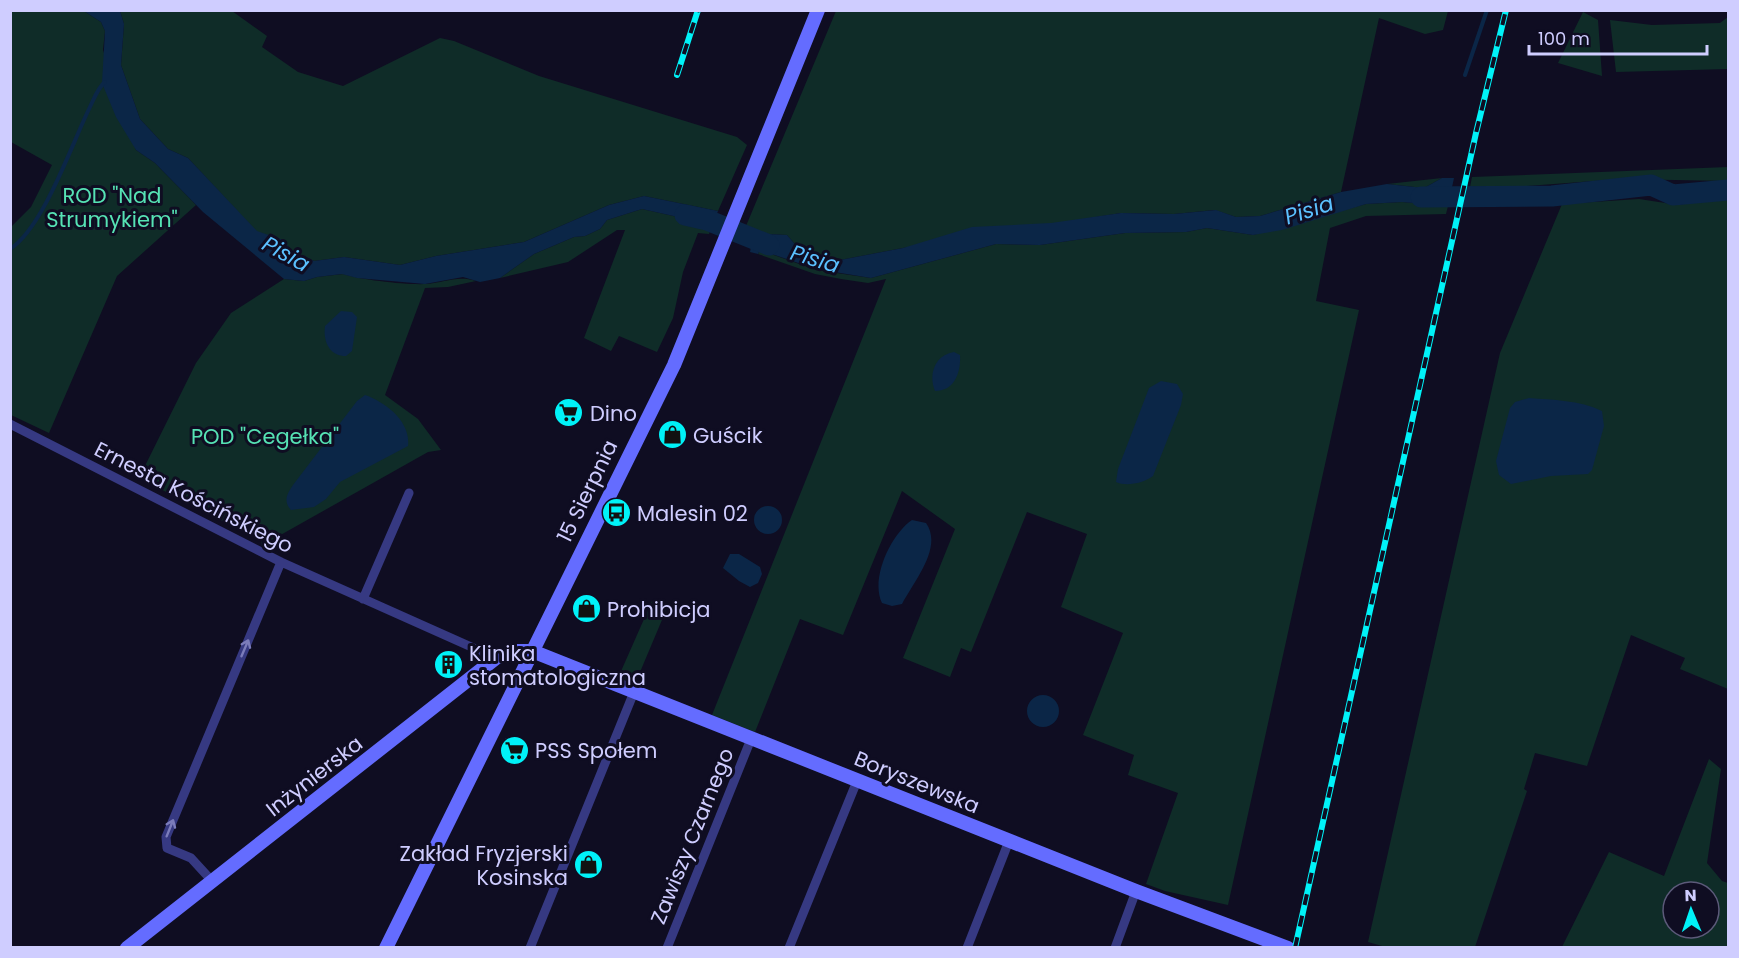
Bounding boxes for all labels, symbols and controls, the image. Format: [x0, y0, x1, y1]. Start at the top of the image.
scale bar [1529, 18, 1708, 56]
text: 100 m [1538, 26, 1590, 51]
park label: ROD "Nad Strumykiem" [46, 181, 178, 234]
water label: Pisia [1280, 188, 1338, 232]
water label: Pisia [257, 228, 315, 280]
water label: Pisia [787, 237, 844, 281]
supermarket icon: Dino [553, 397, 585, 429]
place label: Dino [590, 399, 637, 428]
shop icon: Guścik [656, 419, 688, 451]
place label: Guścik [693, 421, 763, 450]
park label: POD "Cegełka" [191, 422, 339, 451]
street label: Ernesta Kościńskiego [90, 434, 298, 560]
street label: 15 Sierpnia [550, 435, 624, 547]
bus stop icon: Malesin 02 [600, 497, 632, 529]
place label: Malesin 02 [637, 499, 748, 528]
shop icon: Prohibicja [570, 593, 602, 625]
place label: Prohibicja [607, 595, 711, 624]
place label: Klinika stomatologiczna [469, 639, 646, 692]
one-way arrow [240, 640, 251, 658]
building icon: Klinika stomatologiczna [432, 649, 464, 681]
street label: Inżynierska [260, 729, 368, 823]
supermarket icon: PSS Społem [498, 734, 530, 766]
place label: PSS Społem [535, 736, 657, 765]
street label: Zawiszy Czarnego [643, 744, 741, 928]
street label: Boryszewska [850, 744, 984, 820]
one-way arrow [165, 819, 176, 838]
place label: Zakład Fryzjerski Kosinska [400, 839, 568, 892]
shop icon: Zakład Fryzjerski Kosinska [573, 849, 605, 881]
north arrow [1661, 880, 1721, 940]
text: N [1684, 884, 1697, 907]

